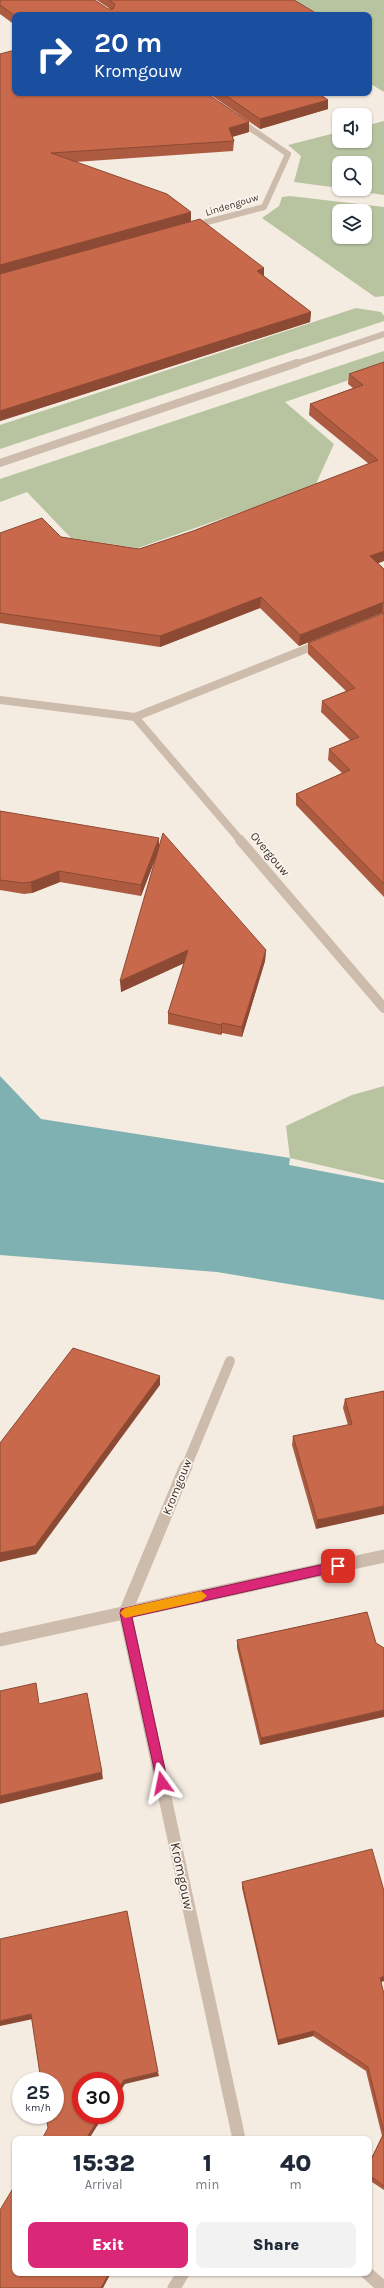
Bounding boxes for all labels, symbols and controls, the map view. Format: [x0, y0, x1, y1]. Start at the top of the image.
text: 20 m [94, 26, 162, 59]
icon: right [28, 28, 80, 80]
text: Kromgouw [94, 60, 182, 82]
map controls [332, 108, 372, 244]
button: sound [332, 108, 372, 148]
button: search [332, 156, 372, 196]
street label: Lindengouw [204, 191, 261, 219]
button: layers [332, 204, 372, 244]
street label: Overgouw [247, 829, 293, 879]
street label: Kromgouw [160, 1457, 195, 1517]
pin [321, 1549, 355, 1583]
icon: arrive [327, 1555, 349, 1577]
position arrow [141, 1762, 183, 1804]
street label: Kromgouw [167, 1841, 197, 1911]
speed limit sign: 30 [72, 2072, 124, 2124]
text: 25 [26, 2081, 50, 2104]
text: km/h [25, 2102, 51, 2114]
text: 15:32 [73, 2149, 135, 2177]
text: 1 [203, 2149, 212, 2177]
text: 40 [280, 2149, 311, 2177]
text: Arrival [85, 2177, 123, 2192]
text: min [195, 2177, 219, 2192]
text: m [290, 2177, 302, 2192]
button: Exit [28, 2222, 188, 2268]
button: Share [196, 2222, 356, 2268]

